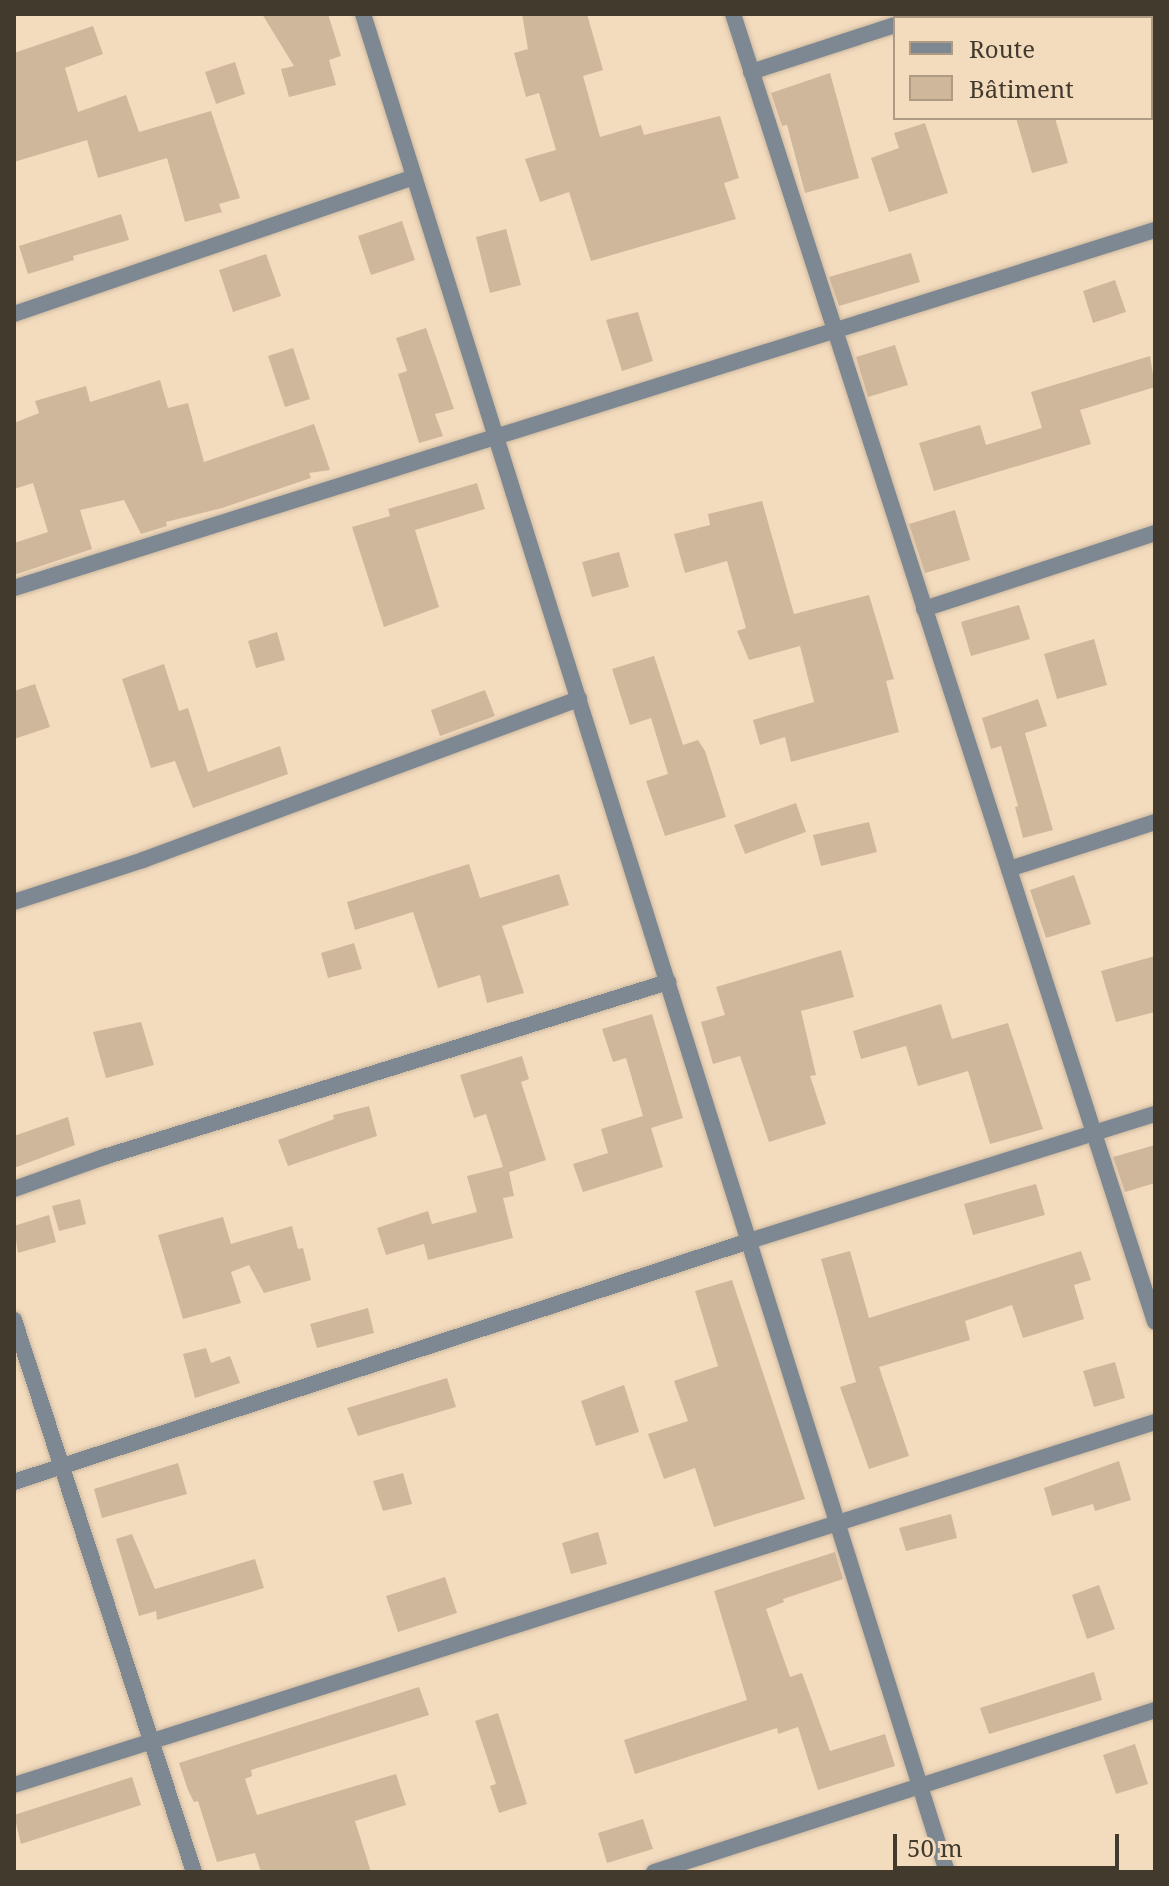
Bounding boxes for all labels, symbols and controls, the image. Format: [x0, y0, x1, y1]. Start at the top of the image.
legend [893, 16, 1153, 120]
text: Route [969, 32, 1035, 65]
text: Bâtiment [969, 72, 1074, 105]
scale bar [897, 1818, 1123, 1868]
text: 50 m [907, 1831, 963, 1864]

